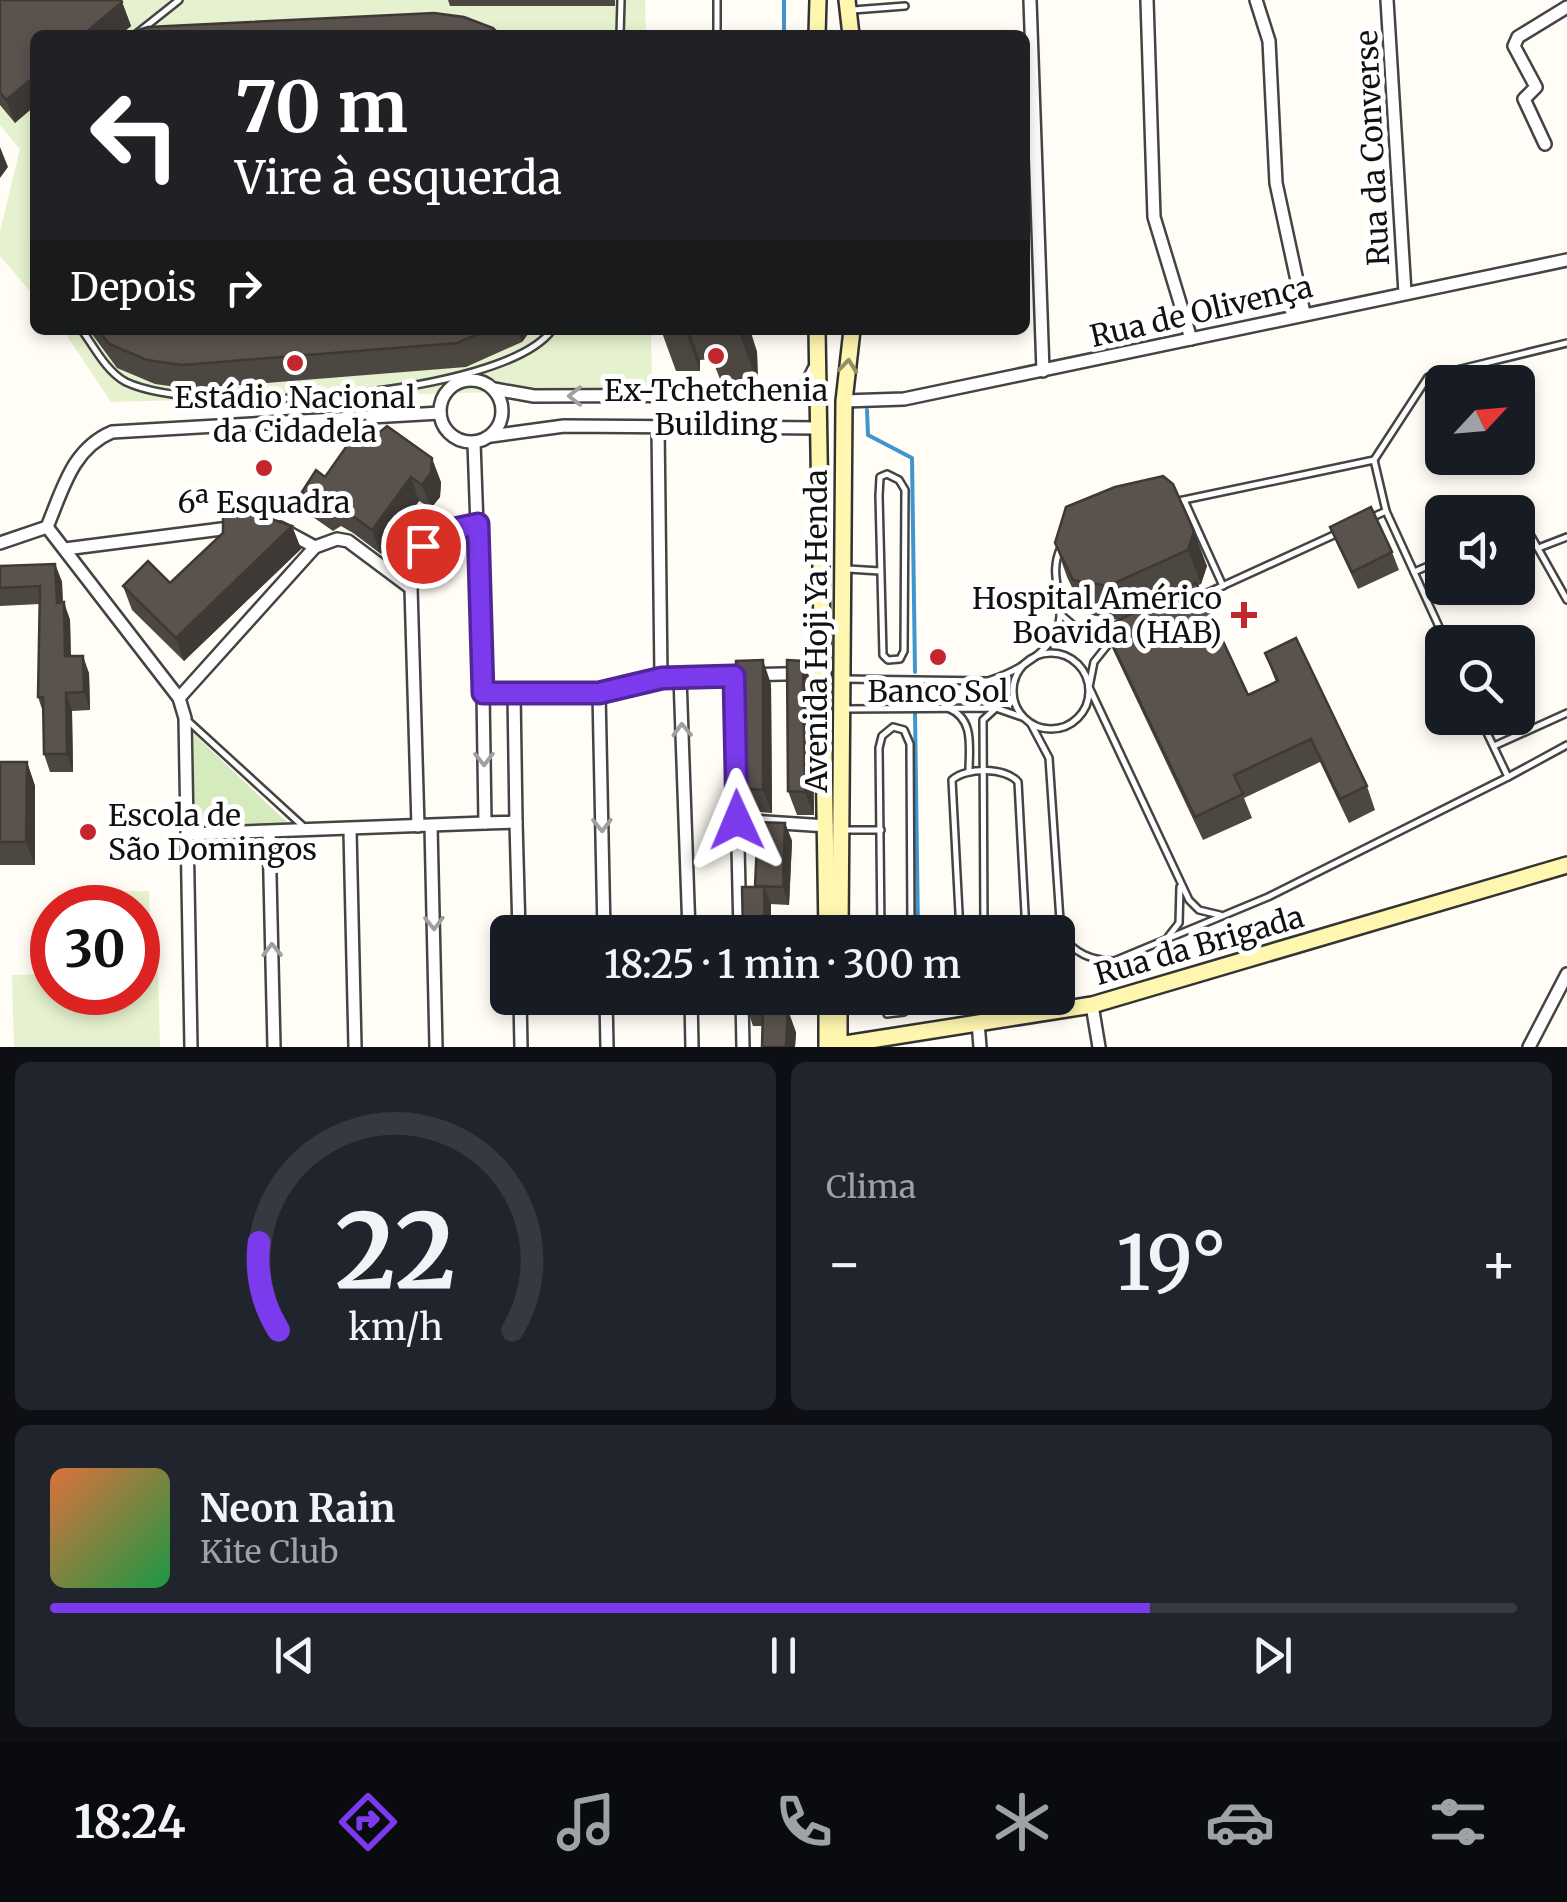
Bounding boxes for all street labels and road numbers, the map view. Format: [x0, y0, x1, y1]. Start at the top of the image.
street label: Rua da Converse [1347, 29, 1397, 267]
street label: Rua de Olivença [1086, 267, 1316, 355]
street label: Avenida Hoji Ya Henda [797, 469, 835, 794]
street label: Rua da Brigada [1090, 897, 1308, 993]

